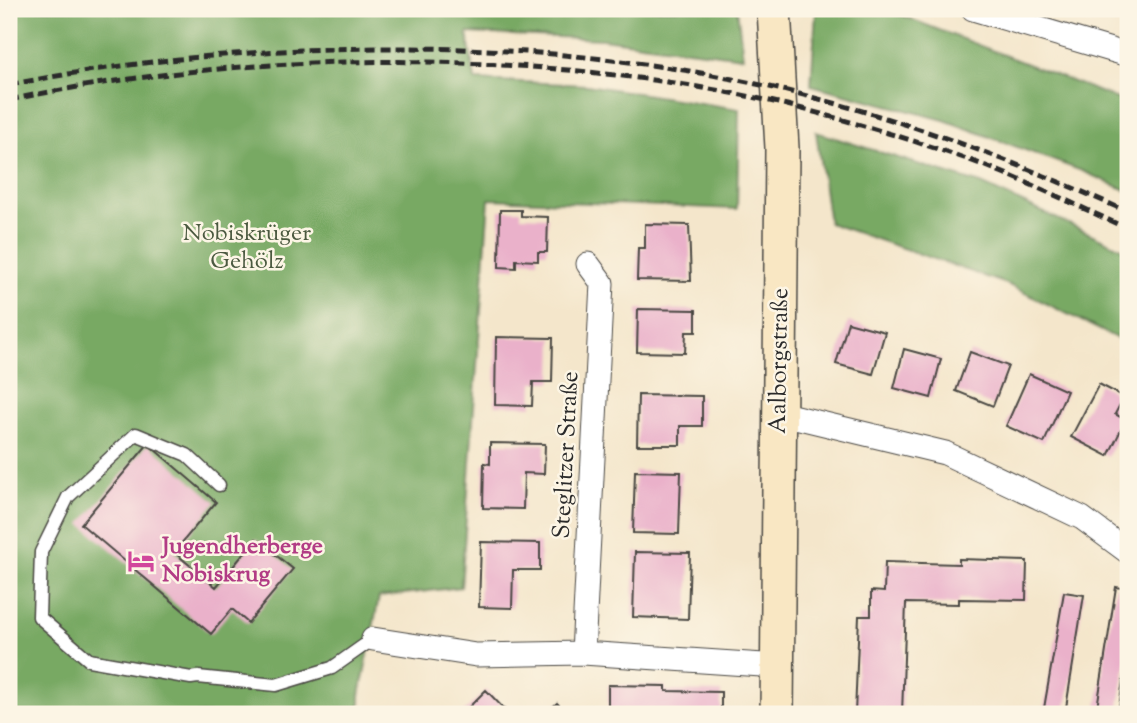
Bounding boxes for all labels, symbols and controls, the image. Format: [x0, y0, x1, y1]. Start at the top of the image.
park label: Nobiskrüger Gehölz [183, 217, 311, 279]
street label: Aalborgstraße [762, 288, 798, 434]
street label: Steglitzer Straße [546, 370, 588, 540]
place label: Jugendherberge Nobiskrug [160, 530, 323, 592]
hotel icon: Jugendherberge Nobiskrug [126, 546, 156, 576]

